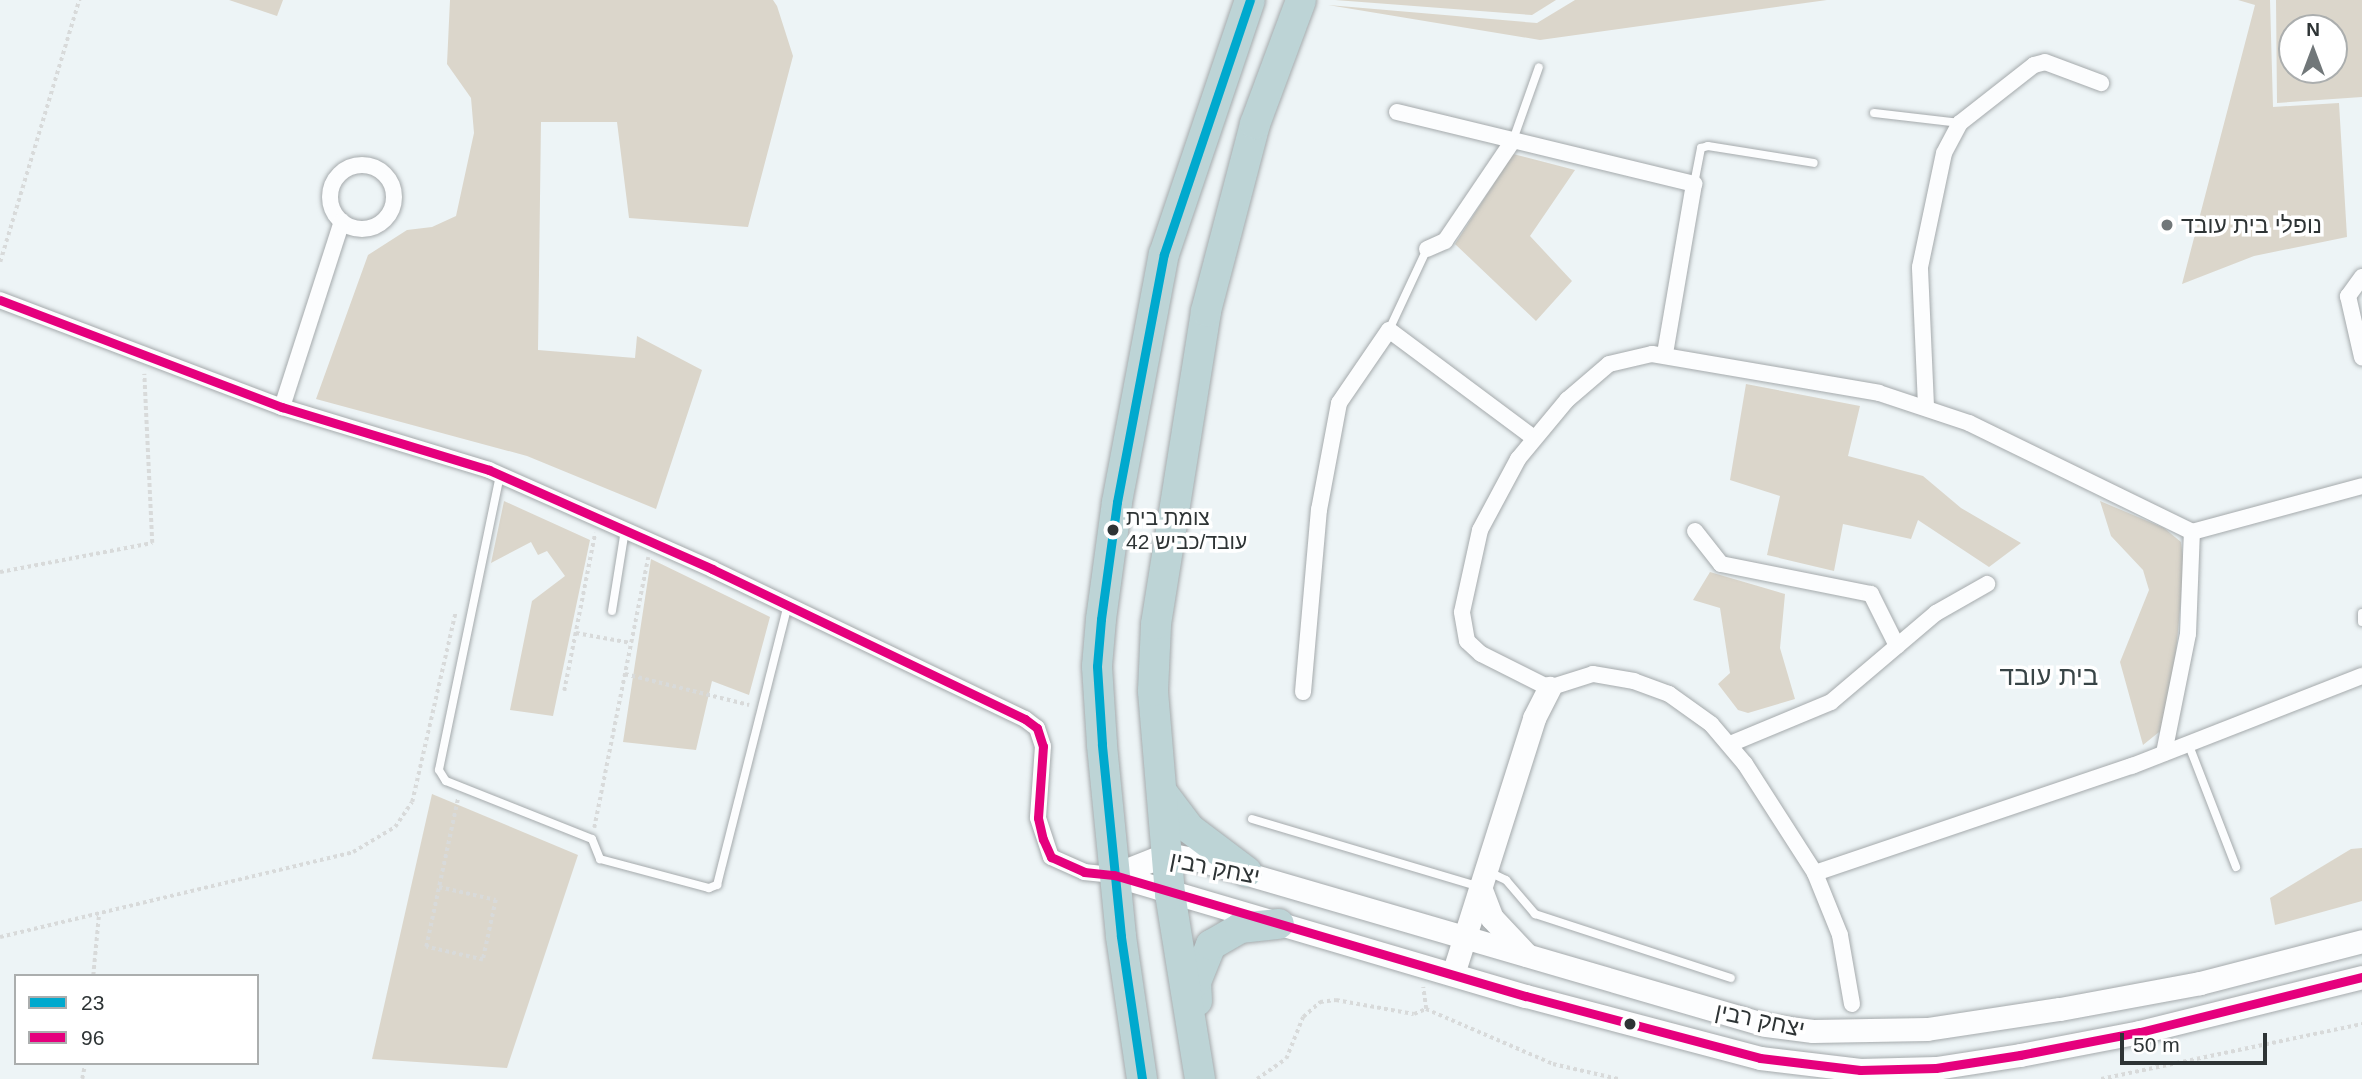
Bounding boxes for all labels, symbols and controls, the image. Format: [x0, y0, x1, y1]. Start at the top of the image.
north arrow [2278, 14, 2348, 84]
text: N [2306, 19, 2320, 40]
place label: נופלי בית עובד [2181, 211, 2322, 239]
marker: נופלי בית עובד [2159, 217, 2175, 233]
place label: צומת בית עובד/כביש 42 [1126, 505, 1247, 555]
marker: צומת בית עובד/כביש 42 [1106, 523, 1120, 537]
district label: בית עובד [2000, 661, 2098, 693]
street label: יצחק רבין [1168, 846, 1262, 890]
legend [14, 974, 259, 1065]
text: 23 [81, 991, 104, 1014]
street label: יצחק רבין [1713, 997, 1807, 1043]
unlabelled marker [1623, 1017, 1637, 1031]
scale bar [2124, 1020, 2271, 1064]
text: 96 [81, 1026, 104, 1049]
text: 50 m [2133, 1033, 2180, 1056]

